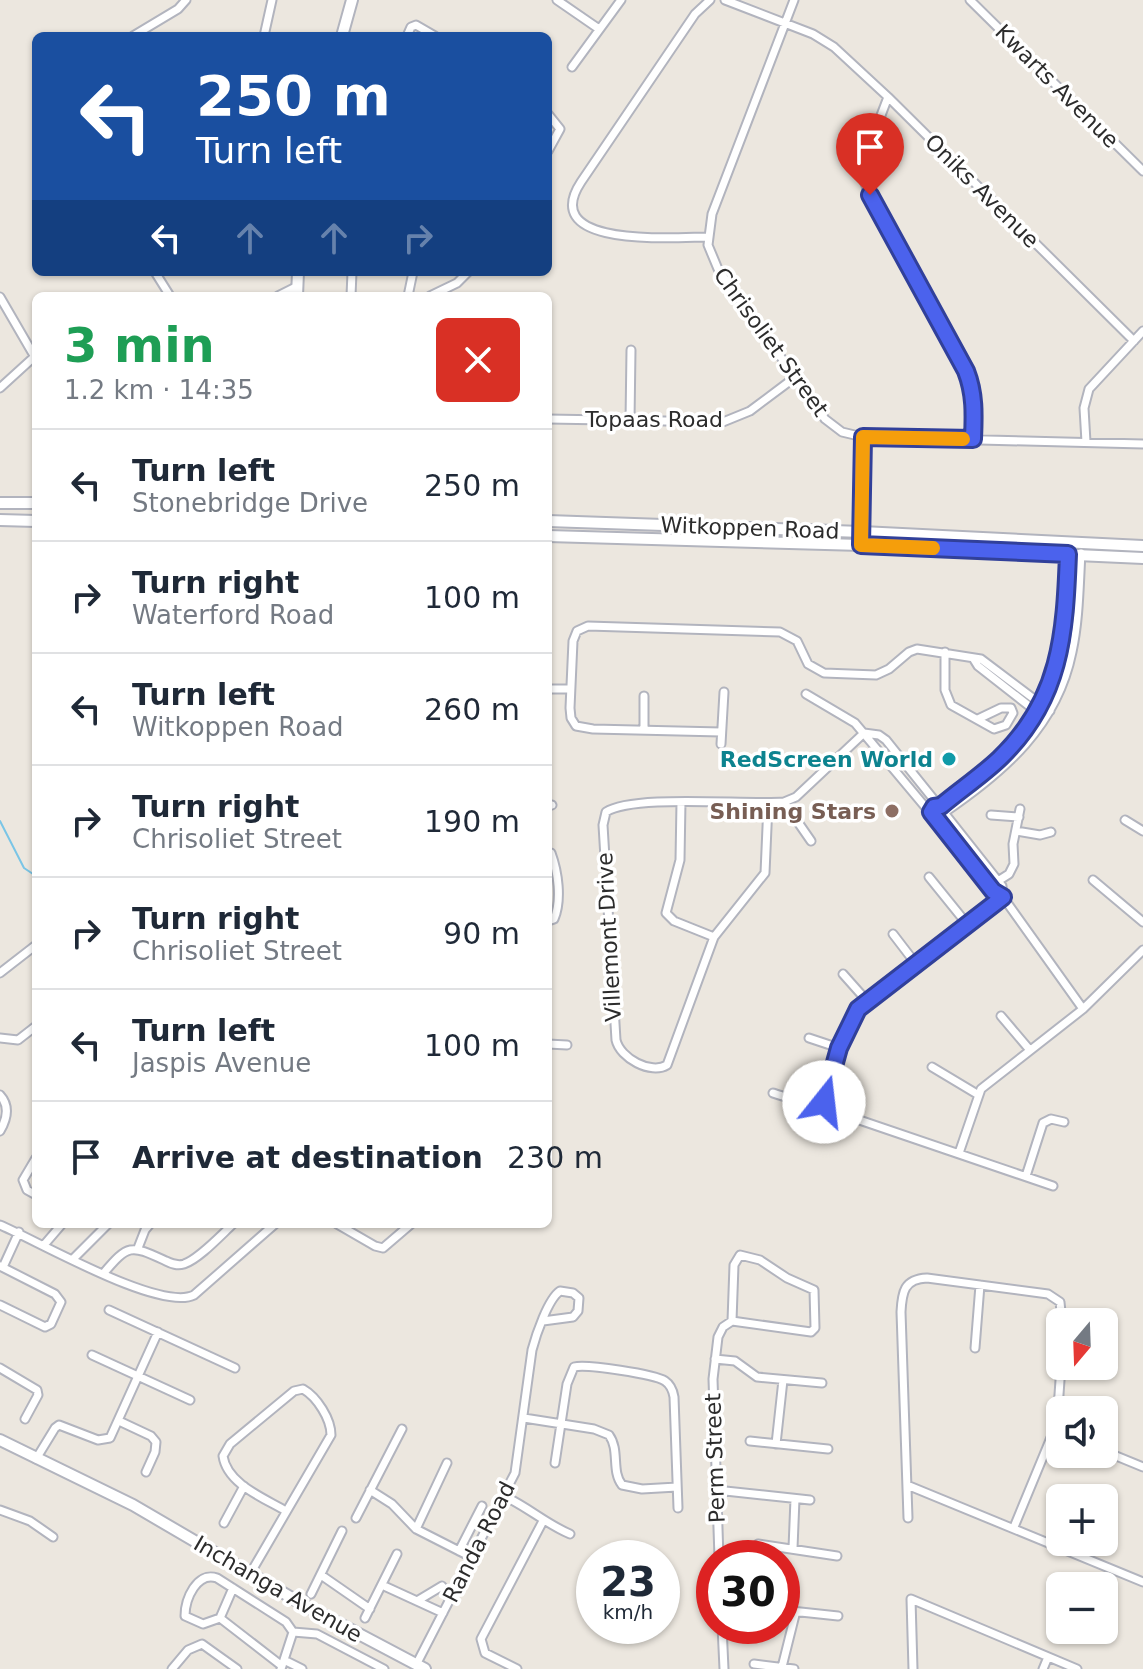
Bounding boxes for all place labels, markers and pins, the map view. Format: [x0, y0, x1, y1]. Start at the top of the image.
pin [836, 113, 904, 195]
place label: RedScreen World [720, 747, 933, 772]
marker: RedScreen World [940, 750, 958, 768]
place label: Shining Stars [710, 799, 876, 824]
marker: Shining Stars [883, 802, 901, 820]

